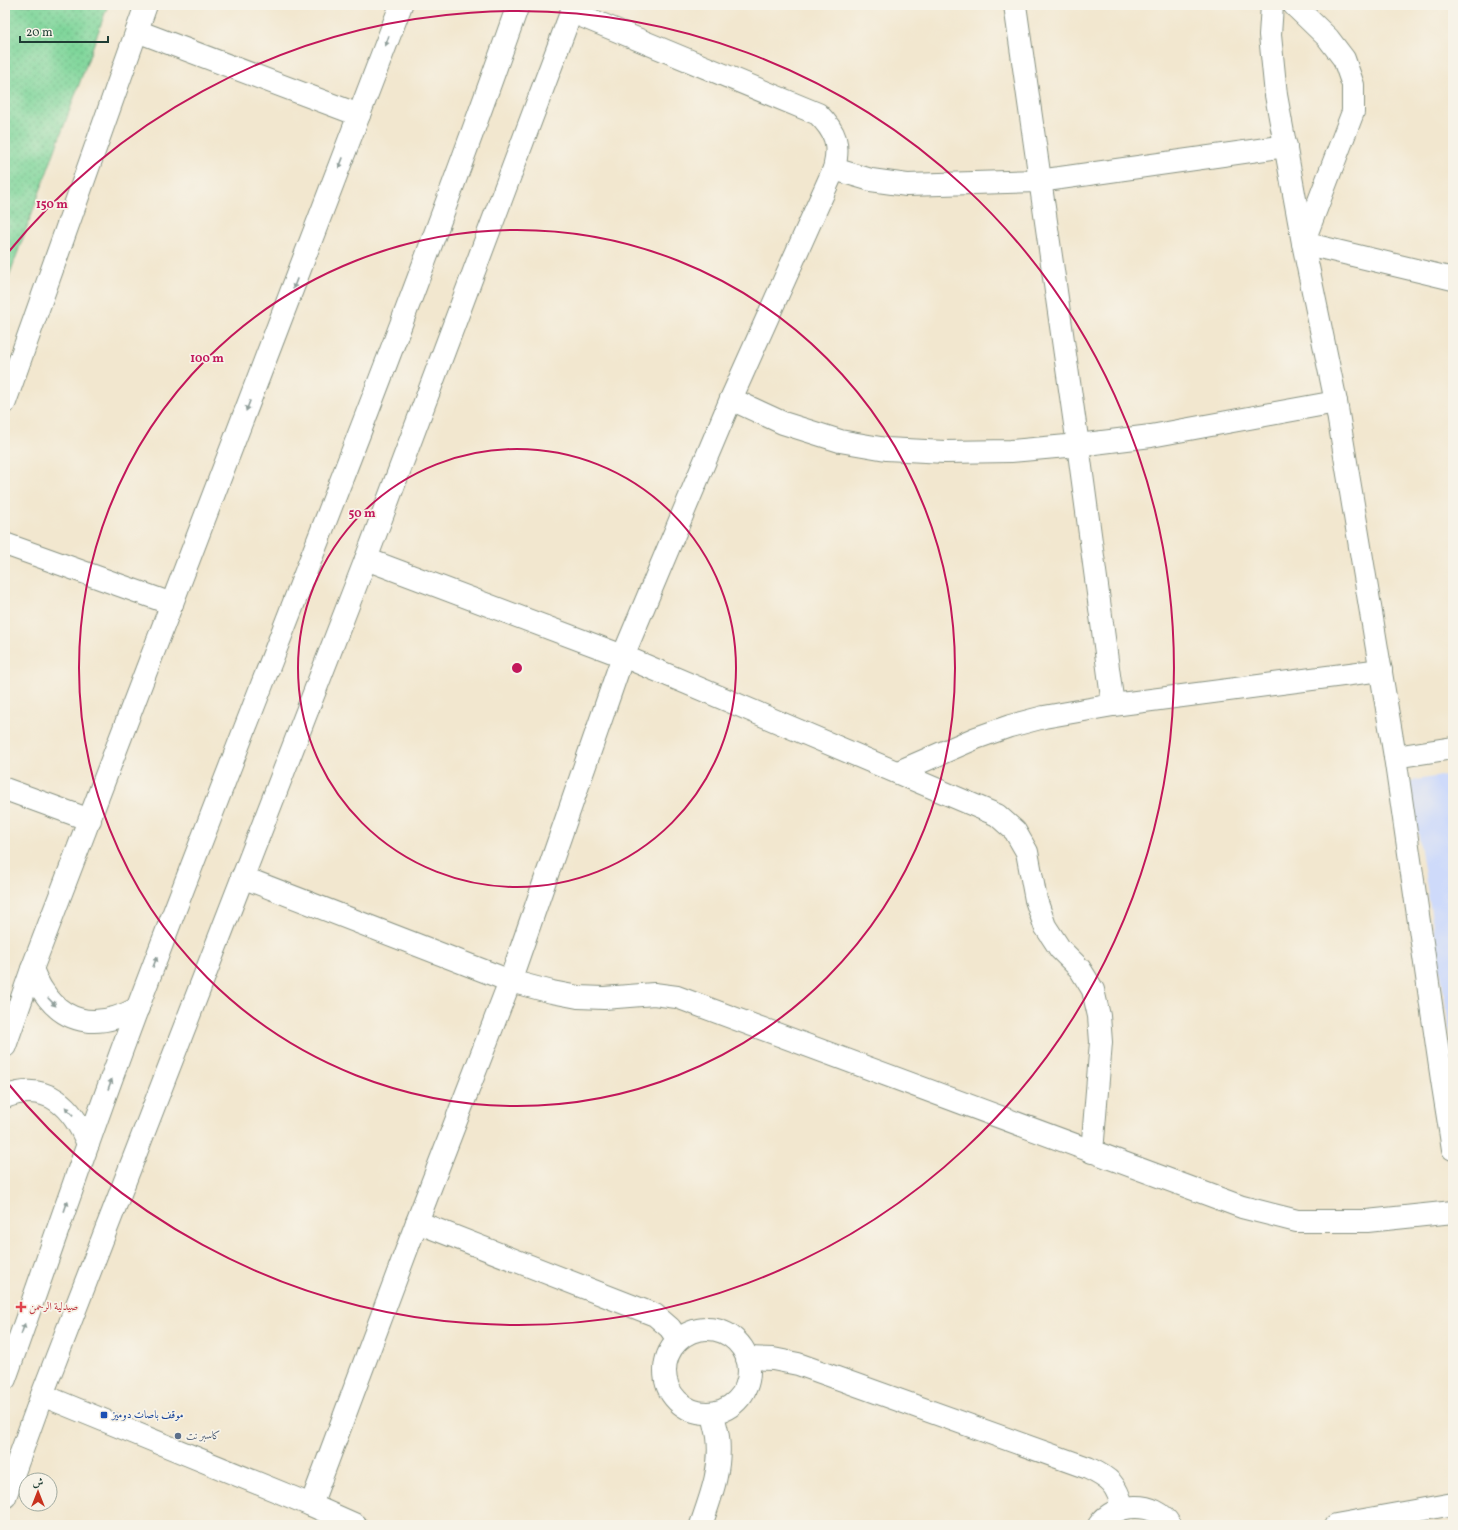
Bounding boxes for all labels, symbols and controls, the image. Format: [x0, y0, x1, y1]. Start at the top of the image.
scale bar [20, 18, 108, 44]
text: 20 m [26, 25, 53, 41]
one-way arrow [384, 36, 390, 48]
one-way arrow [338, 157, 344, 169]
text: 150 m [36, 197, 68, 213]
one-way arrow [291, 279, 297, 291]
text: 100 m [190, 351, 224, 367]
one-way arrow [245, 400, 251, 412]
text: 50 m [348, 506, 376, 522]
centre of rings [510, 661, 524, 675]
one-way arrow [153, 956, 159, 968]
one-way arrow [47, 997, 57, 1007]
one-way arrow [107, 1078, 113, 1090]
one-way arrow [64, 1106, 74, 1116]
one-way arrow [63, 1200, 69, 1212]
place label: صيدلية الرحمن [29, 1300, 79, 1315]
marker: صيدلية الرحمن [16, 1302, 26, 1312]
one-way arrow [20, 1323, 26, 1335]
place label: موقف باصات دوميز [111, 1408, 183, 1423]
marker: موقف باصات دوميز [99, 1410, 109, 1420]
place label: كاسبر نت [186, 1429, 221, 1444]
marker: كاسبر نت [173, 1431, 183, 1441]
north arrow [18, 1472, 58, 1512]
text: ش [33, 1476, 44, 1491]

